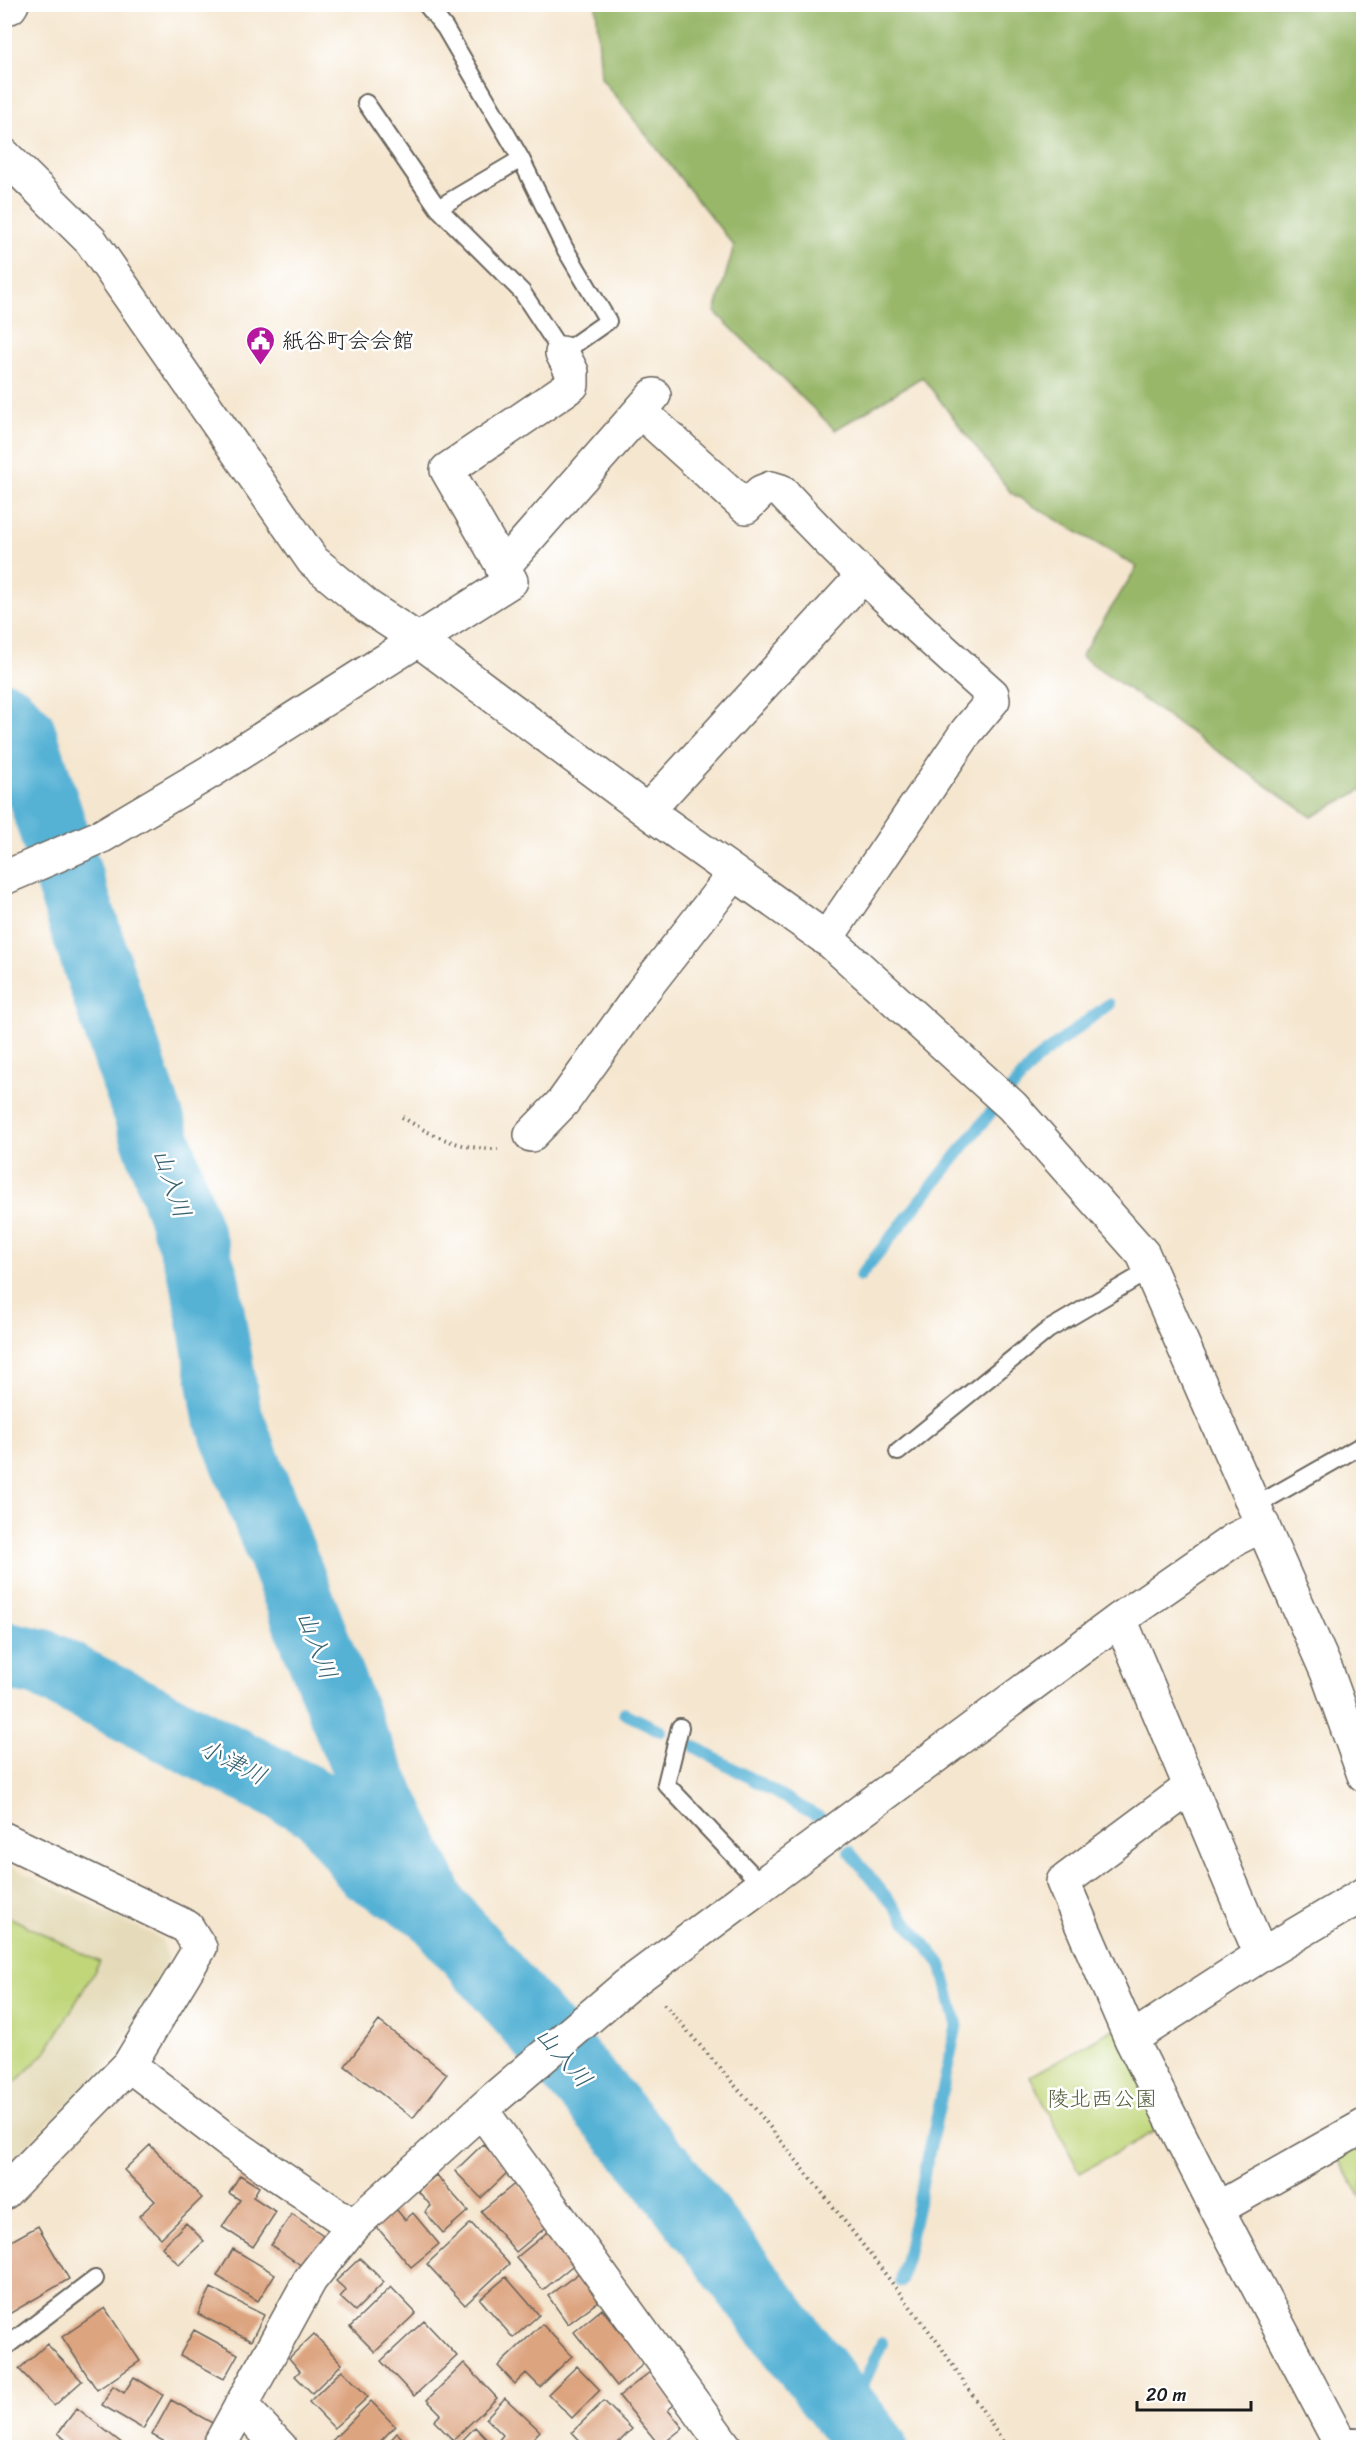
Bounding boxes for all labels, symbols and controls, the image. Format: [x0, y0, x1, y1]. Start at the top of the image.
place label: 紙谷町会会館 [282, 321, 414, 360]
public building icon: 紙谷町会会館 [245, 324, 277, 366]
water label: 山入川 [140, 1142, 204, 1224]
water label: 山入川 [284, 1604, 350, 1686]
water label: 小津川 [191, 1727, 275, 1797]
water label: 山入川 [525, 2016, 603, 2098]
park label: 陵北西公園 [1047, 2079, 1157, 2118]
scale bar [1137, 2374, 1251, 2412]
text: 20 m [1146, 2379, 1186, 2411]

